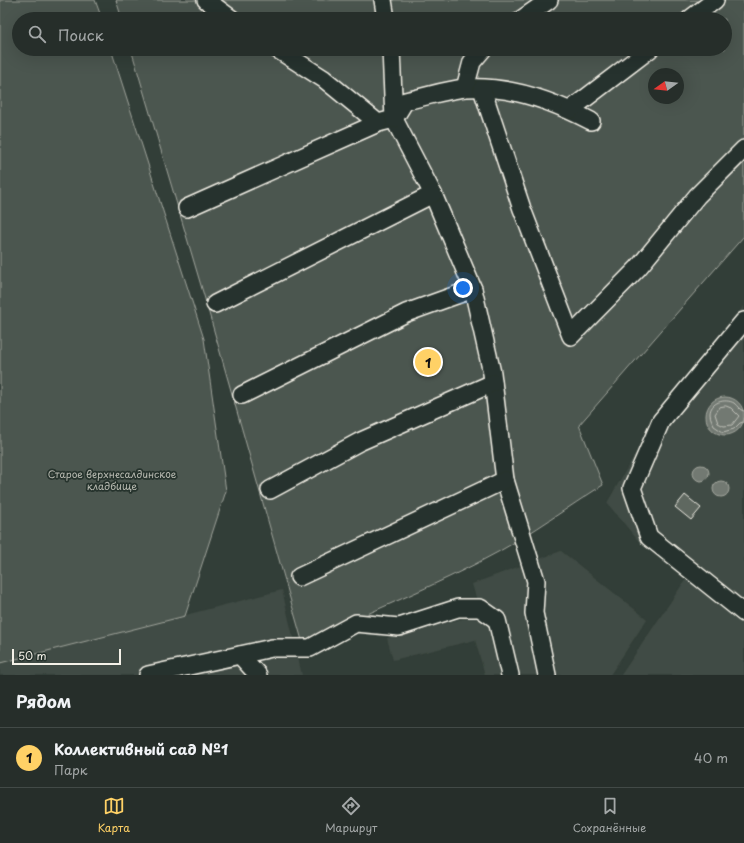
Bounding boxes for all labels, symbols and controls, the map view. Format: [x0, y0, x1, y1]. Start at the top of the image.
search box [12, 12, 732, 56]
icon: search [26, 23, 48, 45]
text: Поиск [58, 23, 104, 46]
north arrow [648, 68, 684, 104]
your location [453, 278, 473, 298]
pin: 1 [415, 347, 441, 377]
park label: Старое верхнесалдинское кладбище [48, 466, 177, 493]
scale bar [12, 647, 121, 666]
text: 50 m [18, 647, 47, 664]
text: Рядом [16, 688, 71, 714]
text: Коллективный сад №1 [54, 737, 228, 760]
text: 1 [26, 748, 32, 767]
text: 40 m [694, 748, 728, 767]
text: Парк [54, 760, 88, 779]
tab: Карта [98, 795, 130, 836]
tab: Маршрут [325, 795, 377, 836]
tab: Сохранённые [573, 795, 646, 836]

